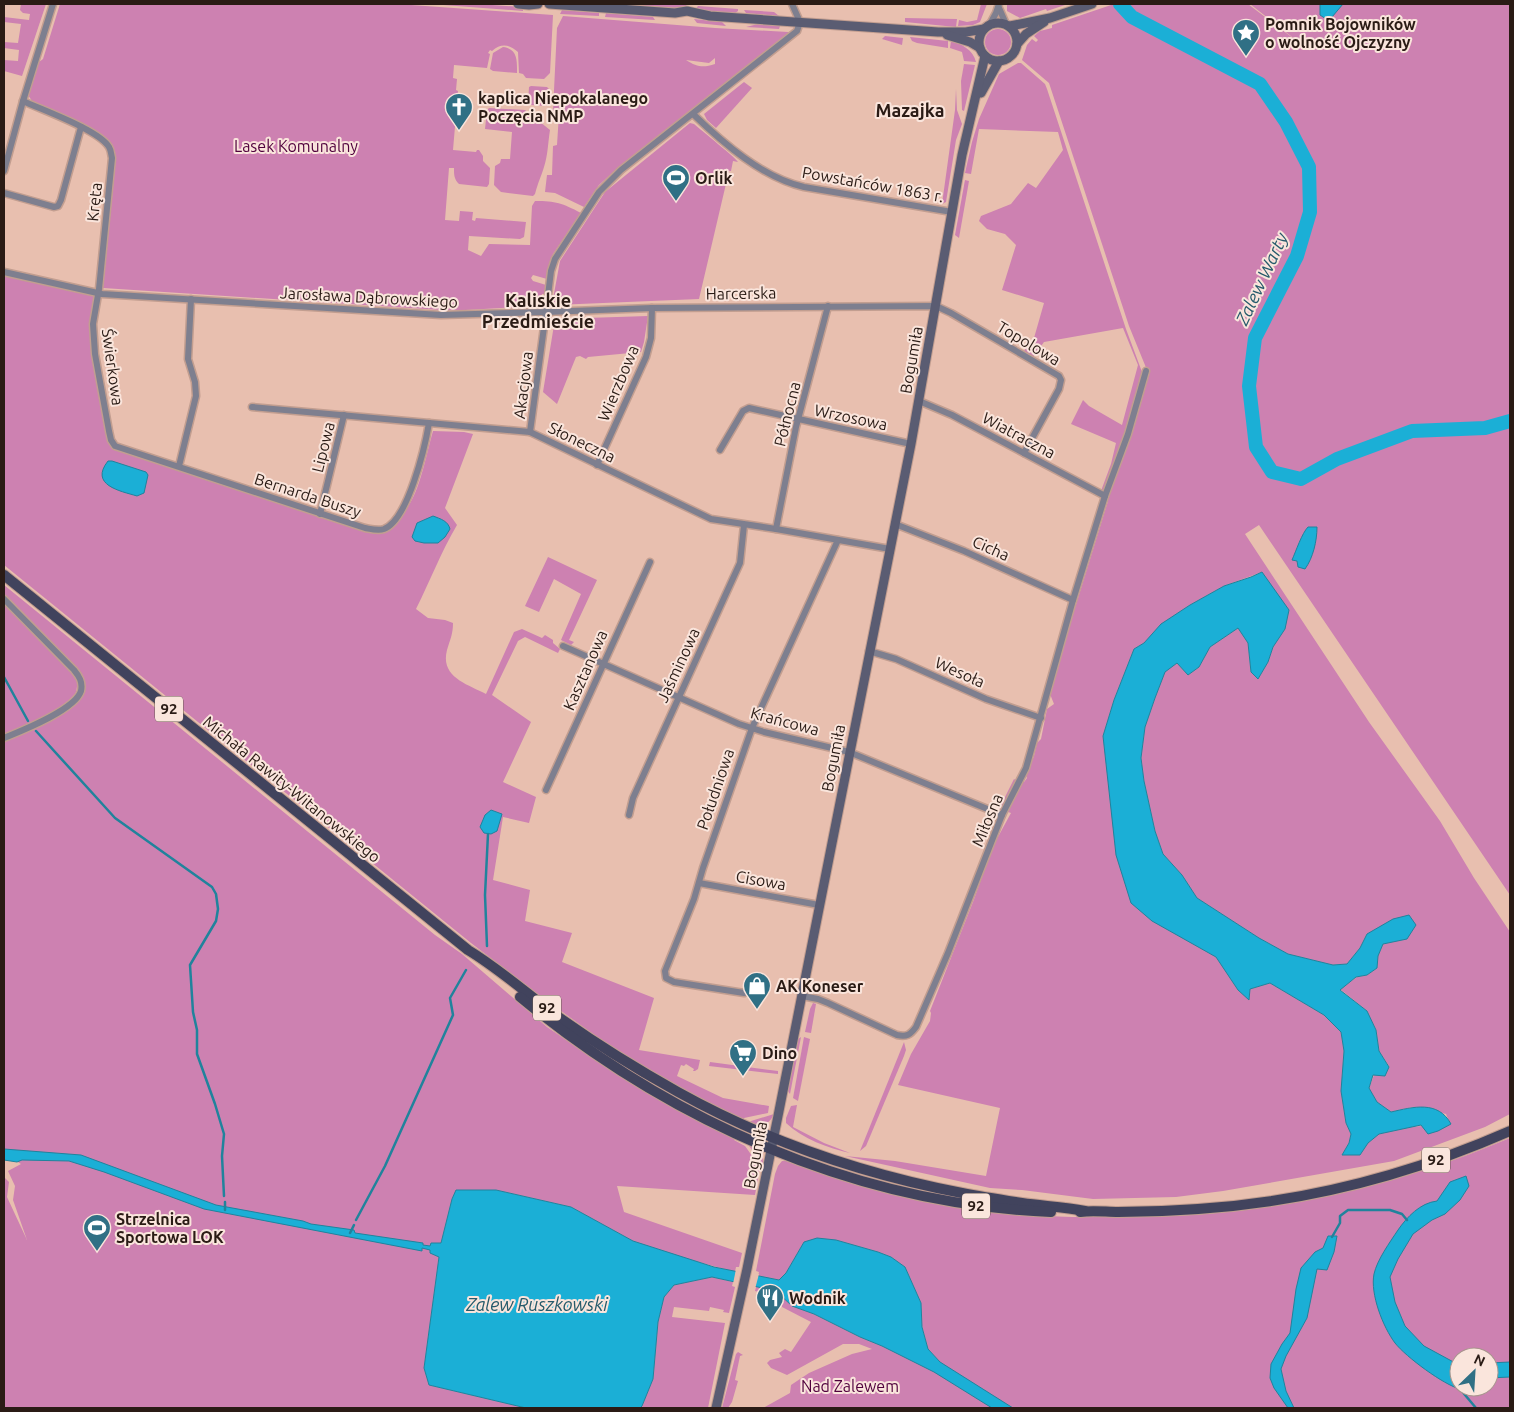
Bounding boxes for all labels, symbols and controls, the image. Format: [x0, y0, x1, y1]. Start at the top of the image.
place label: Pomnik Bojowników o wolność Ojczyzny [1265, 15, 1416, 51]
place icon: Pomnik Bojowników o wolność Ojczyzny [1231, 18, 1261, 57]
place label: kaplica Niepokalanego Poczęcia NMP [478, 89, 648, 126]
church icon: kaplica Niepokalanego Poczęcia NMP [444, 92, 474, 131]
district label: Mazajka [875, 100, 945, 120]
park label: Lasek Komunalny [234, 137, 358, 155]
sports icon: Orlik [661, 163, 691, 202]
street label: Powstańców 1863 r. [801, 163, 945, 205]
place label: Orlik [695, 169, 732, 187]
street label: Kręta [83, 182, 105, 222]
water label: Zalew Warty [1231, 229, 1291, 329]
street label: Jarosława Dąbrowskiego [280, 283, 458, 311]
street label: Harcerska [705, 283, 777, 303]
district label: Kaliskie Przedmieście [482, 290, 594, 331]
street label: Topolowa [994, 317, 1064, 369]
street label: Bogumiła [896, 325, 926, 395]
street label: Świerkowa [99, 327, 128, 407]
street label: Wierzbowa [594, 342, 642, 424]
street label: Akacjowa [510, 350, 536, 420]
street label: Północna [770, 380, 804, 448]
street label: Wrzosowa [813, 400, 889, 434]
street label: Wiatraczna [979, 408, 1059, 462]
street label: Słoneczna [546, 418, 618, 466]
street label: Lipowa [308, 420, 338, 474]
street label: Bernarda Buszy [252, 469, 364, 521]
street label: Cicha [970, 532, 1012, 564]
street label: Jaśminowa [653, 625, 703, 705]
street label: Kasztanowa [559, 627, 611, 713]
street label: Wesoła [932, 653, 988, 691]
road number: 92 [155, 696, 183, 722]
street label: Krańcowa [749, 703, 821, 739]
street label: Michała Rawity-Witanowskiego [200, 712, 384, 866]
street label: Bogumiła [818, 723, 848, 793]
street label: Południowa [693, 746, 737, 832]
street label: Miłosna [968, 791, 1006, 849]
street label: Cisowa [735, 867, 787, 893]
shop icon: AK Koneser [742, 971, 772, 1010]
place label: AK Koneser [776, 977, 864, 995]
road number: 92 [533, 996, 561, 1020]
supermarket icon: Dino [728, 1038, 758, 1077]
place label: Dino [762, 1044, 797, 1062]
street label: Bogumiła [740, 1120, 770, 1190]
road number: 92 [1422, 1148, 1450, 1172]
road number: 92 [962, 1194, 990, 1218]
place label: Strzelnica Sportowa LOK [116, 1210, 224, 1246]
sports icon: Strzelnica Sportowa LOK [82, 1213, 112, 1252]
restaurant icon: Wodnik [755, 1283, 785, 1322]
place label: Wodnik [789, 1289, 846, 1307]
water label: Zalew Ruszkowski [465, 1294, 608, 1314]
north arrow [1449, 1347, 1499, 1397]
text: N [1471, 1351, 1488, 1370]
park label: Nad Zalewem [801, 1377, 899, 1395]

